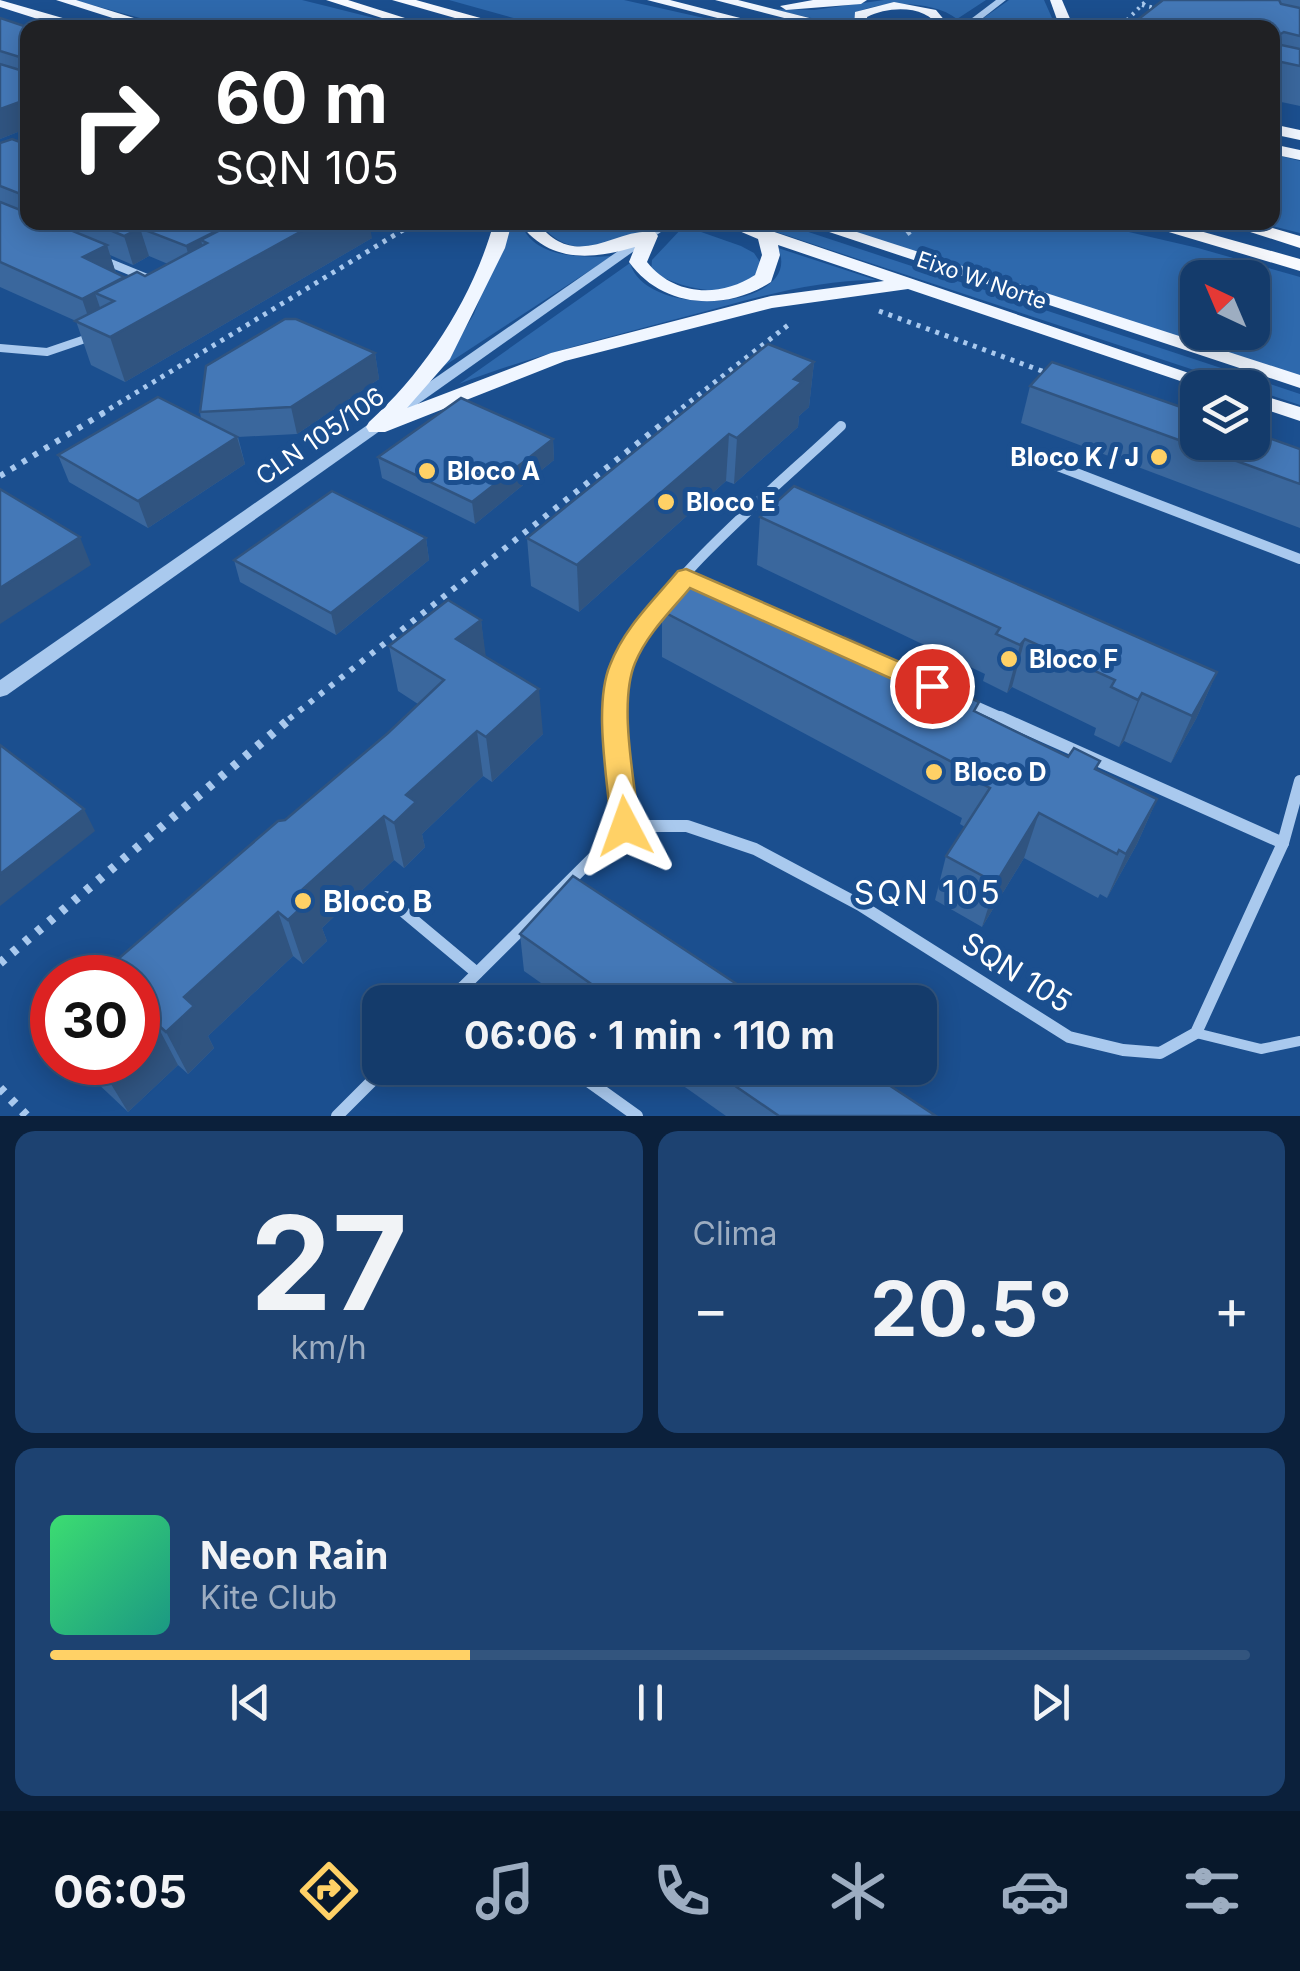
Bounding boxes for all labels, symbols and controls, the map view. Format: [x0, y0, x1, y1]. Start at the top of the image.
text: 60 m [215, 55, 388, 140]
icon: right [50, 60, 180, 190]
text: SQN 105 [215, 140, 399, 195]
street label: Eixo W Norte [914, 246, 1050, 314]
north arrow [1180, 260, 1270, 350]
map controls [1180, 260, 1270, 460]
button: layers [1180, 370, 1270, 460]
street label: CLN 105/106 [250, 381, 390, 491]
place label: Bloco K / J [1010, 442, 1139, 472]
marker: Bloco K / J [1148, 446, 1170, 468]
place label: Bloco A [447, 456, 541, 486]
marker: Bloco A [416, 460, 438, 482]
place label: Bloco E [686, 487, 776, 517]
marker: Bloco E [655, 491, 677, 513]
pin [890, 644, 975, 729]
place label: Bloco F [1029, 644, 1118, 674]
marker: Bloco F [998, 648, 1020, 670]
icon: arrive [905, 659, 960, 714]
place label: Bloco D [954, 757, 1047, 787]
marker: Bloco D [923, 761, 945, 783]
position arrow [573, 774, 677, 878]
district label: SQN 105 [854, 873, 1002, 912]
place label: Bloco B [323, 883, 432, 919]
marker: Bloco B [292, 890, 314, 912]
street label: SQN 105 [955, 924, 1079, 1020]
speed limit sign: 30 [30, 955, 160, 1085]
text: 06:06 · 1 min · 110 m [464, 1012, 835, 1058]
text: 27 [250, 1184, 408, 1341]
text: Clima [693, 1214, 777, 1253]
text: 20.5° [870, 1263, 1072, 1354]
text: − [693, 1276, 729, 1342]
text: + [1214, 1276, 1250, 1342]
text: km/h [291, 1328, 367, 1367]
text: Neon Rain [200, 1532, 388, 1578]
text: Kite Club [200, 1578, 337, 1617]
icon: previous [223, 1675, 278, 1730]
icon: pause [623, 1675, 678, 1730]
icon: next [1023, 1675, 1078, 1730]
icon: directions [294, 1856, 364, 1926]
icon: music [470, 1856, 540, 1926]
icon: phone [647, 1856, 717, 1926]
icon: climate [823, 1856, 893, 1926]
icon: car [1000, 1856, 1070, 1926]
icon: filters [1177, 1856, 1247, 1926]
text: 06:05 [53, 1864, 187, 1919]

